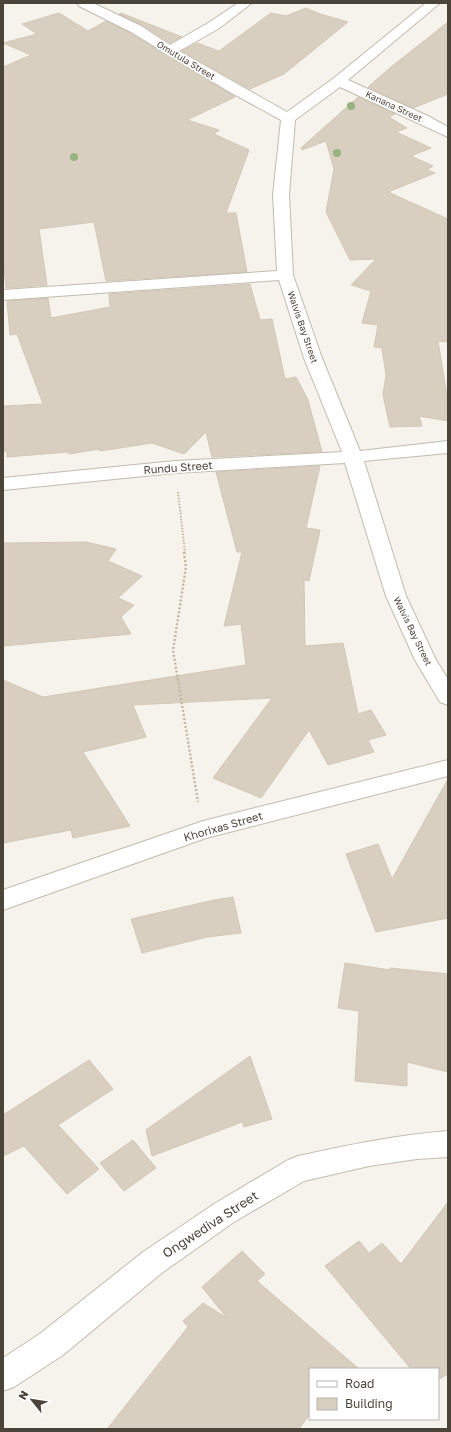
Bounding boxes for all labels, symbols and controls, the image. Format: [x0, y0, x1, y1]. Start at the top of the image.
street label: Omutula Street [155, 38, 217, 82]
street label: Kanana Street [364, 88, 424, 124]
street label: Walvis Bay Street [286, 290, 321, 365]
street label: Rundu Street [143, 458, 213, 476]
street label: Walvis Bay Street [392, 595, 435, 668]
street label: Khorixas Street [182, 809, 264, 843]
street label: Ongwediva Street [159, 1187, 261, 1261]
legend [309, 1368, 439, 1420]
text: Road [345, 1376, 374, 1391]
north arrow [12, 1380, 52, 1420]
text: N [15, 1388, 31, 1402]
text: Building [345, 1396, 393, 1411]

